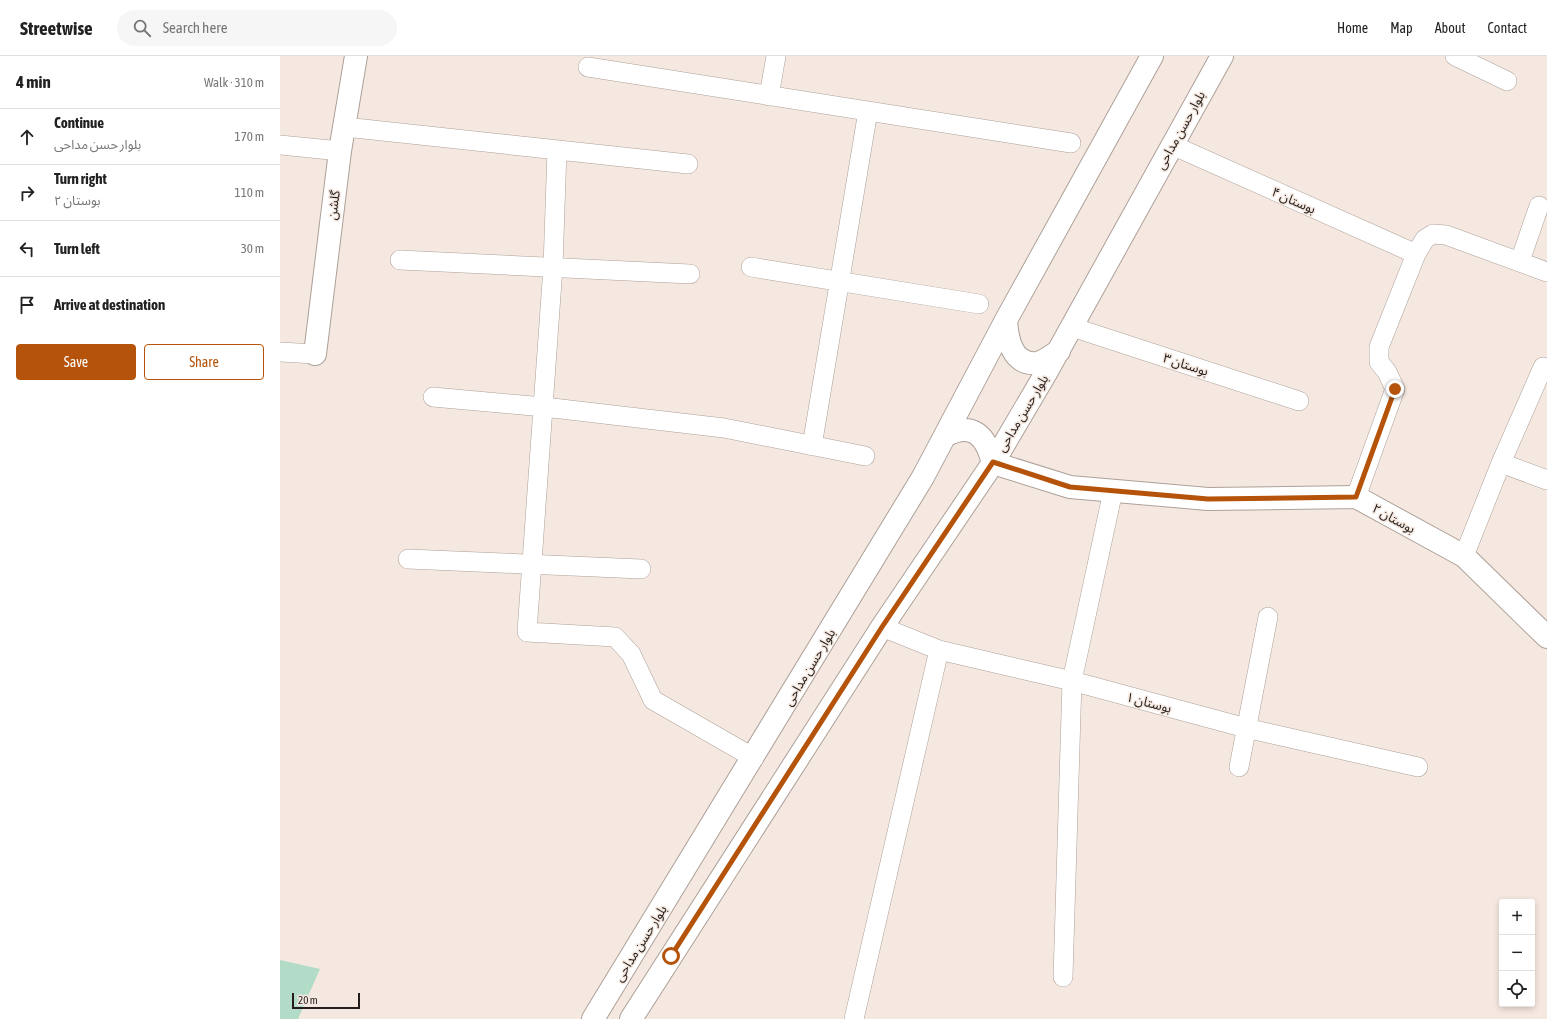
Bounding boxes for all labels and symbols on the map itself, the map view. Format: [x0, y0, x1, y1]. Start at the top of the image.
street label: بلوار حسن مداحی [1153, 88, 1209, 173]
street label: بوستان ۴ [1269, 184, 1318, 218]
street label: گلشن [324, 189, 344, 221]
street label: بوستان ۳ [1161, 350, 1210, 380]
street label: بلوار حسن مداحی [994, 372, 1052, 455]
route end [1386, 380, 1404, 398]
street label: بوستان ۲ [1369, 501, 1418, 537]
street label: بلوار حسن مداحی [781, 626, 839, 709]
street label: بوستان ۱ [1124, 689, 1173, 717]
street label: بلوار حسن مداحی [611, 902, 671, 985]
route start [662, 947, 680, 965]
scale bar [292, 991, 360, 1010]

